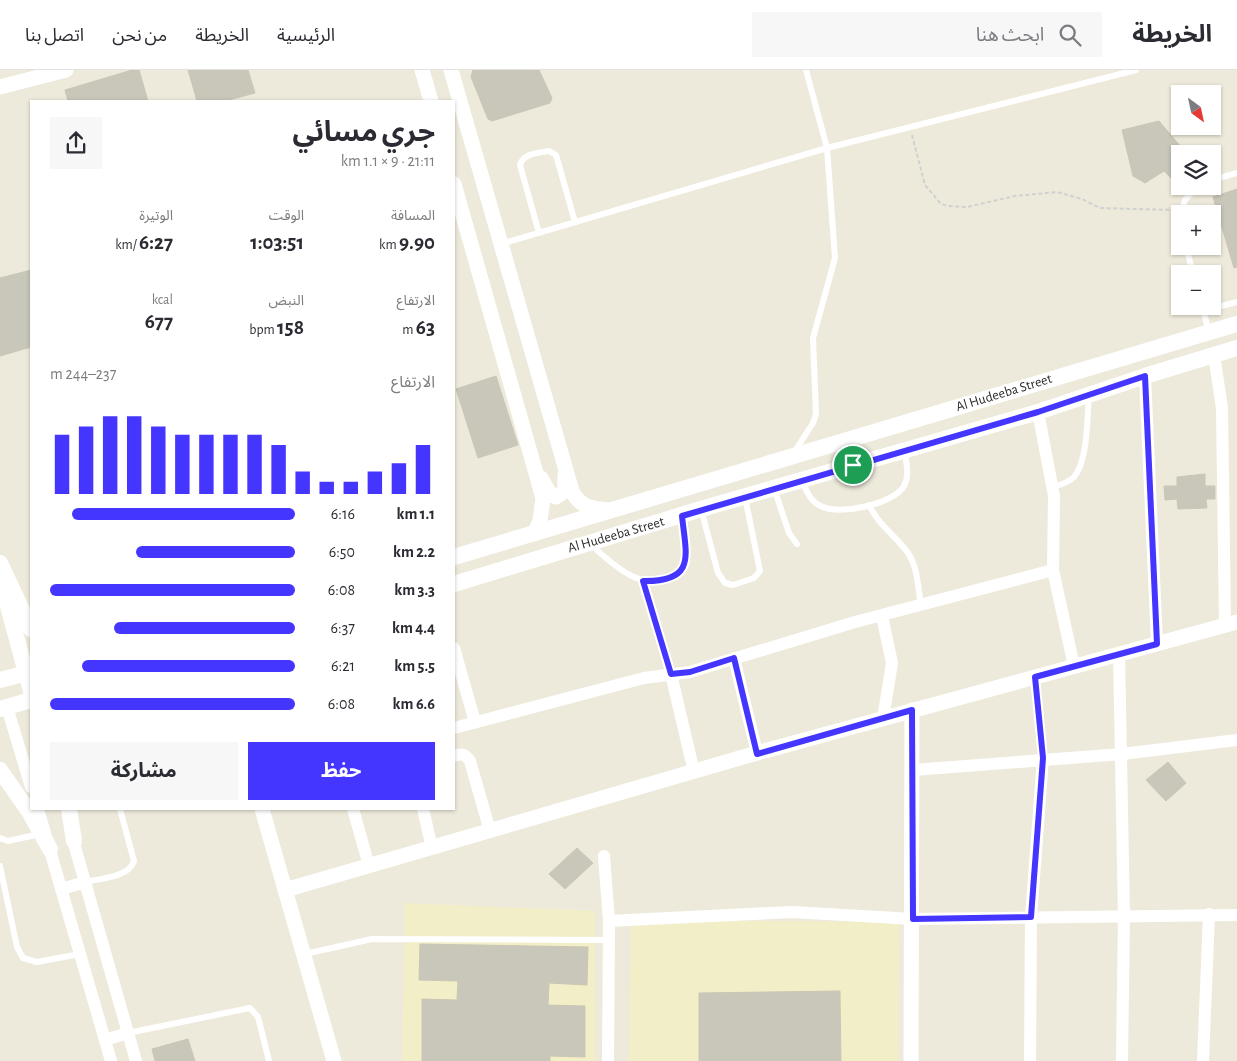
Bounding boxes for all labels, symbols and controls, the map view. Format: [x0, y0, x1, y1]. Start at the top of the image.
search box [752, 12, 1102, 57]
icon: search [1056, 21, 1084, 49]
text: الخريطة [1132, 23, 1212, 47]
text: ابحث هنا [976, 26, 1044, 45]
text: اتصل بنا [25, 27, 84, 45]
text: من نحن [112, 27, 167, 45]
text: الخريطة [195, 27, 249, 45]
text: الرئيسية [277, 27, 335, 45]
north arrow [1171, 85, 1221, 135]
map controls [1171, 85, 1221, 315]
button: share [50, 117, 102, 169]
text: جري مسائي [293, 119, 435, 147]
button: layers [1171, 145, 1221, 195]
text: 21:11 · 9 × 1.1 km [341, 153, 435, 169]
button: + [1171, 205, 1221, 255]
text: الوتيرة [139, 209, 173, 223]
text: الوقت [269, 209, 304, 223]
text: المسافة [391, 209, 435, 223]
text: 6:27 [139, 232, 173, 253]
text: 1:03:51 [250, 232, 304, 253]
text: 9.90 [399, 232, 435, 253]
text: /km [115, 238, 139, 252]
text: km [379, 238, 399, 252]
button: − [1171, 265, 1221, 315]
text: kcal [152, 293, 173, 307]
text: النبض [268, 294, 304, 308]
text: الارتفاع [397, 294, 435, 308]
text: 677 [145, 311, 173, 332]
text: 158 [277, 317, 304, 338]
text: 63 [416, 317, 435, 338]
text: bpm [249, 323, 277, 337]
text: m [402, 323, 416, 337]
text: 237–244 m [50, 366, 116, 382]
street label: Al Hudeeba Street [954, 372, 1054, 414]
text: الارتفاع [391, 374, 435, 390]
pin [832, 444, 874, 486]
icon: arrive [839, 451, 867, 479]
text: 6:16 [331, 506, 355, 522]
text: 1.1 km [397, 506, 435, 522]
street label: Al Hudeeba Street [566, 514, 666, 555]
text: 6:50 [329, 544, 355, 560]
text: 2.2 km [393, 544, 435, 560]
text: 6:08 [328, 582, 355, 598]
text: 3.3 km [394, 582, 435, 598]
text: 6:37 [331, 620, 355, 636]
text: 4.4 km [392, 620, 435, 636]
text: 6:21 [331, 658, 355, 674]
text: 5.5 km [394, 658, 435, 674]
text: 6:08 [328, 696, 355, 712]
text: 6.6 km [393, 696, 435, 712]
button: مشاركة [50, 742, 238, 800]
button: حفظ [248, 742, 435, 800]

